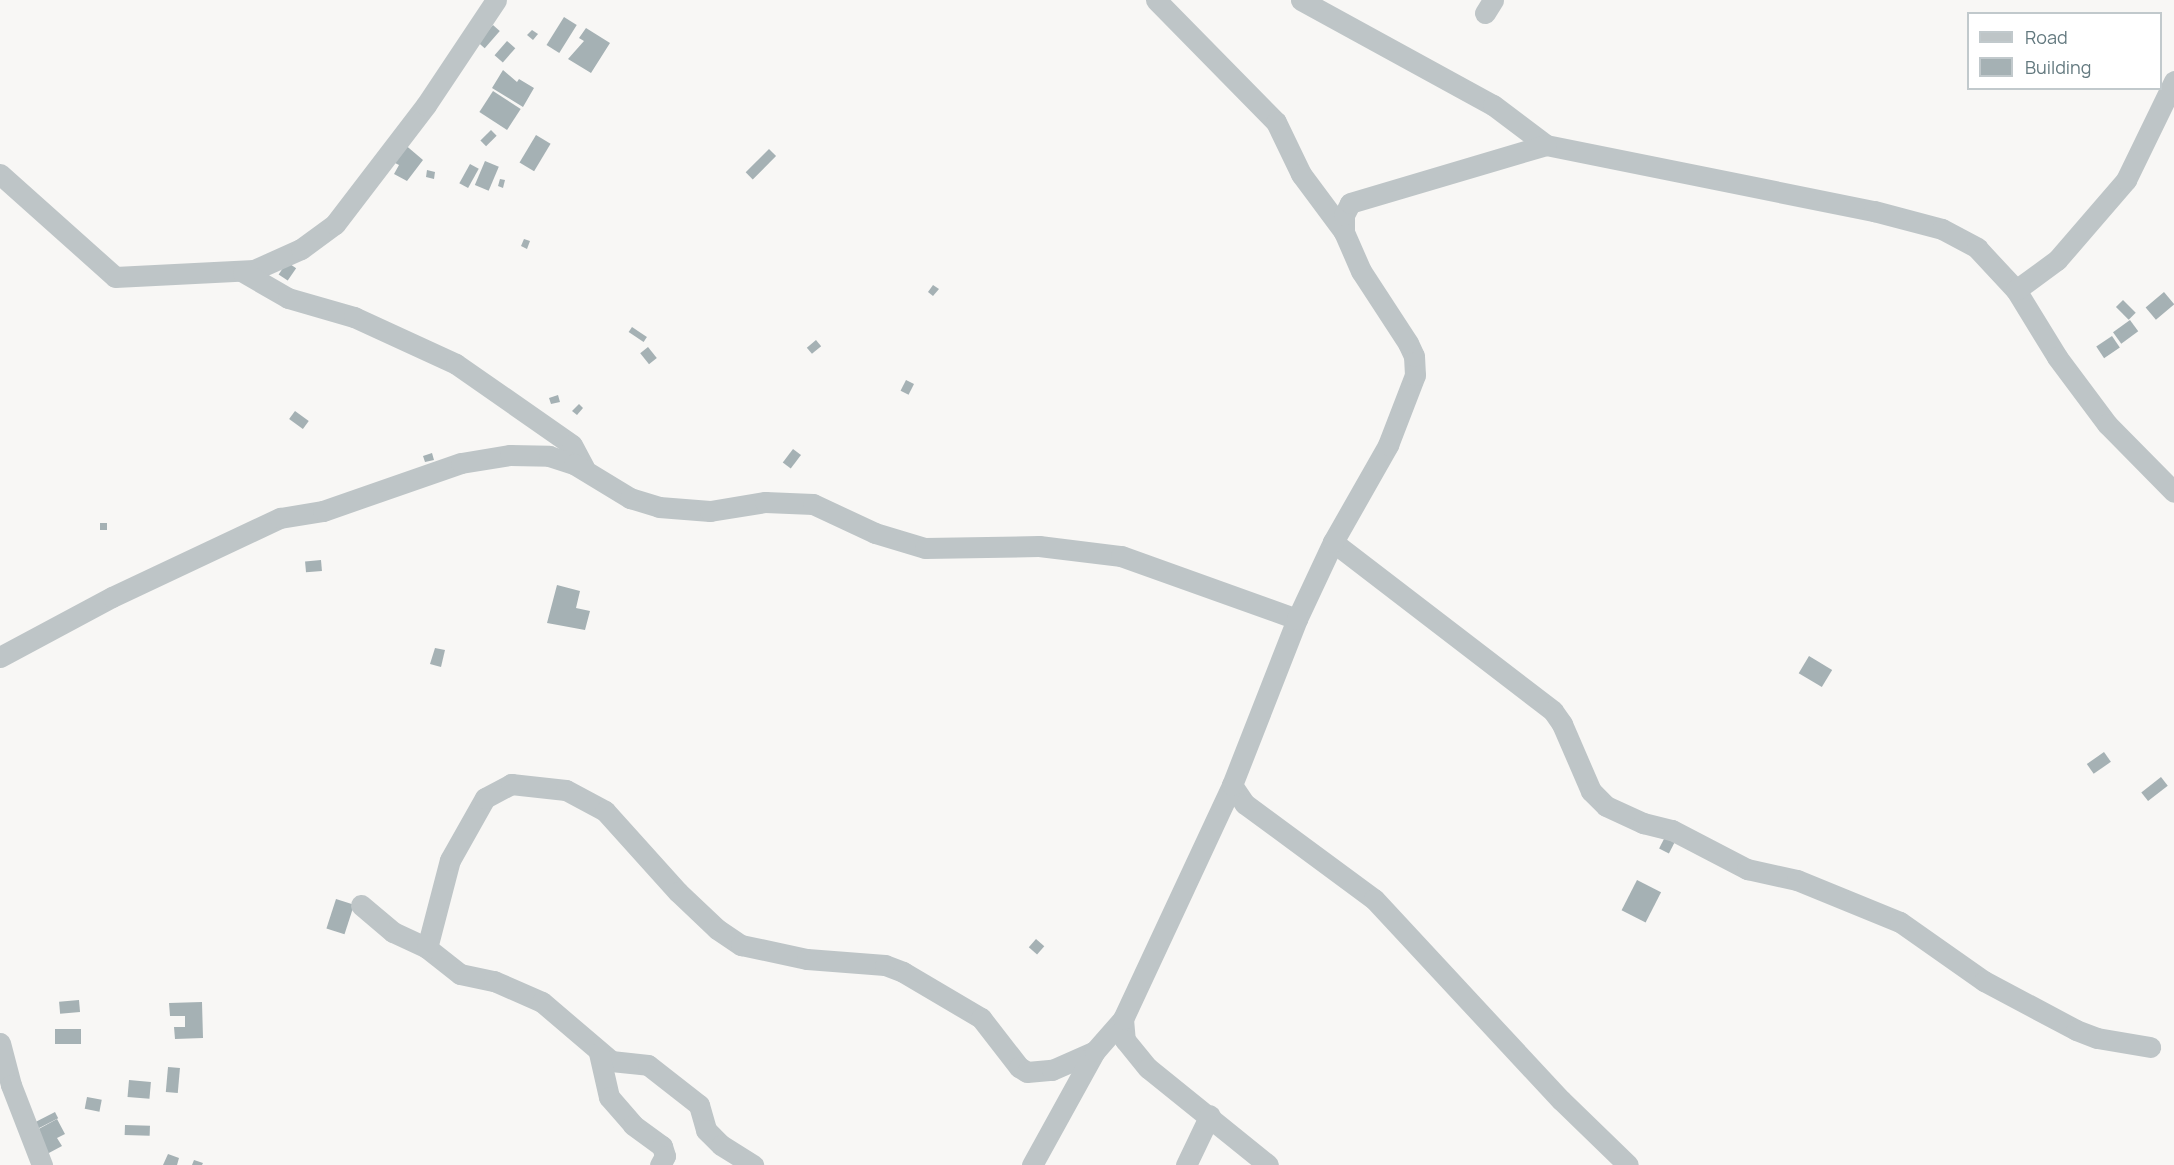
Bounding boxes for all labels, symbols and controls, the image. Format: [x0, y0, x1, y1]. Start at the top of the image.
legend [1967, 12, 2162, 90]
text: Road [2025, 25, 2068, 49]
text: Building [2025, 55, 2091, 79]

